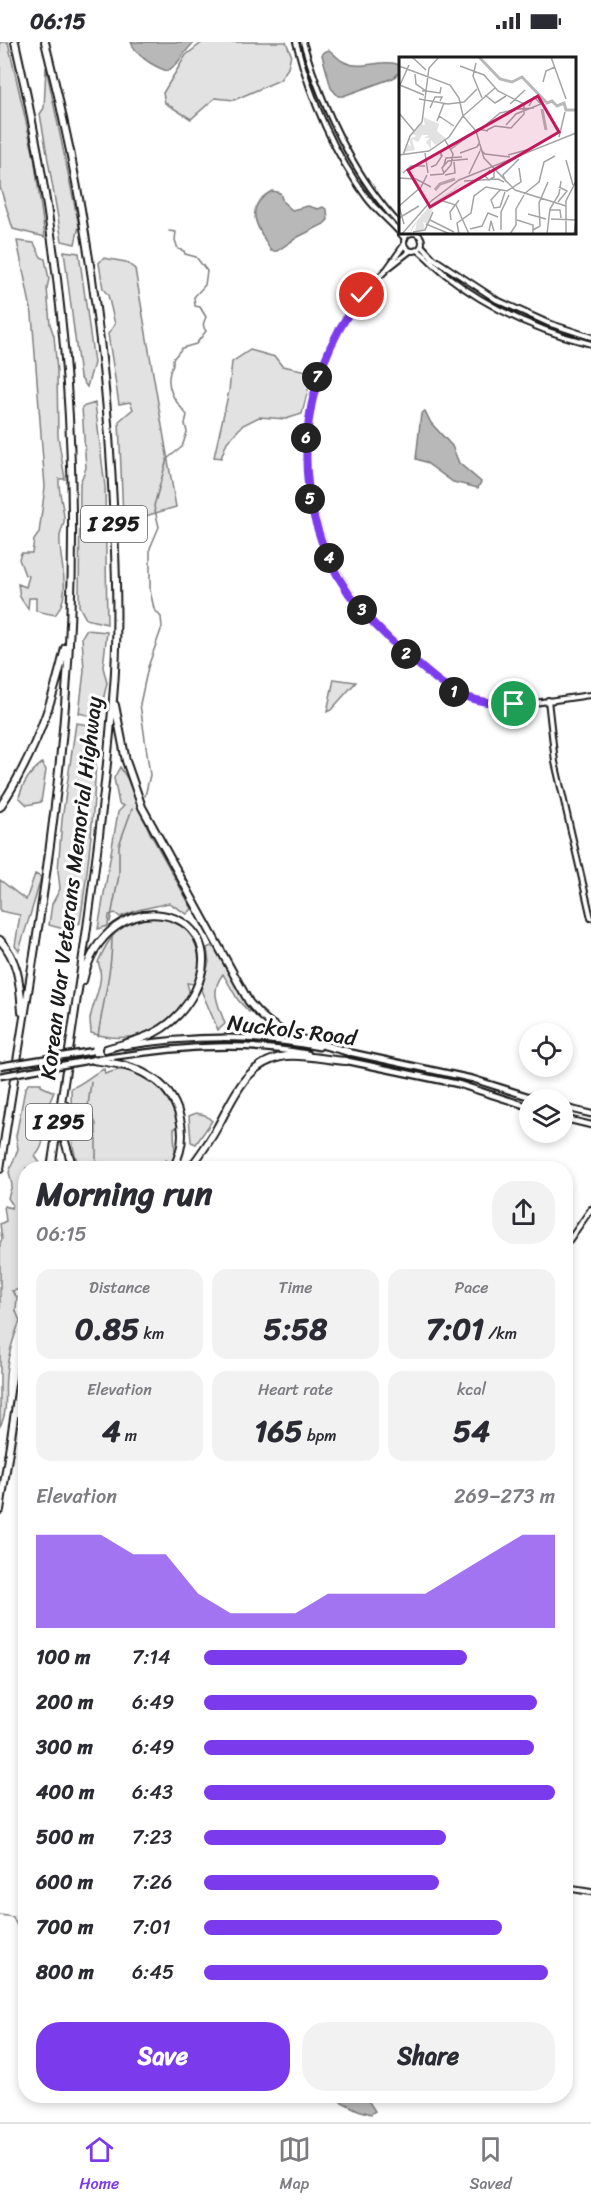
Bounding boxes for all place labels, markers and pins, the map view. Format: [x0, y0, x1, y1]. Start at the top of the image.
pin [336, 269, 387, 320]
pin: 7 [302, 362, 332, 392]
pin: 6 [291, 423, 321, 453]
pin: 5 [295, 484, 325, 514]
pin: 4 [314, 543, 344, 573]
pin: 3 [347, 595, 377, 625]
pin: 2 [391, 639, 421, 669]
pin: 1 [439, 677, 469, 707]
pin [488, 678, 539, 729]

